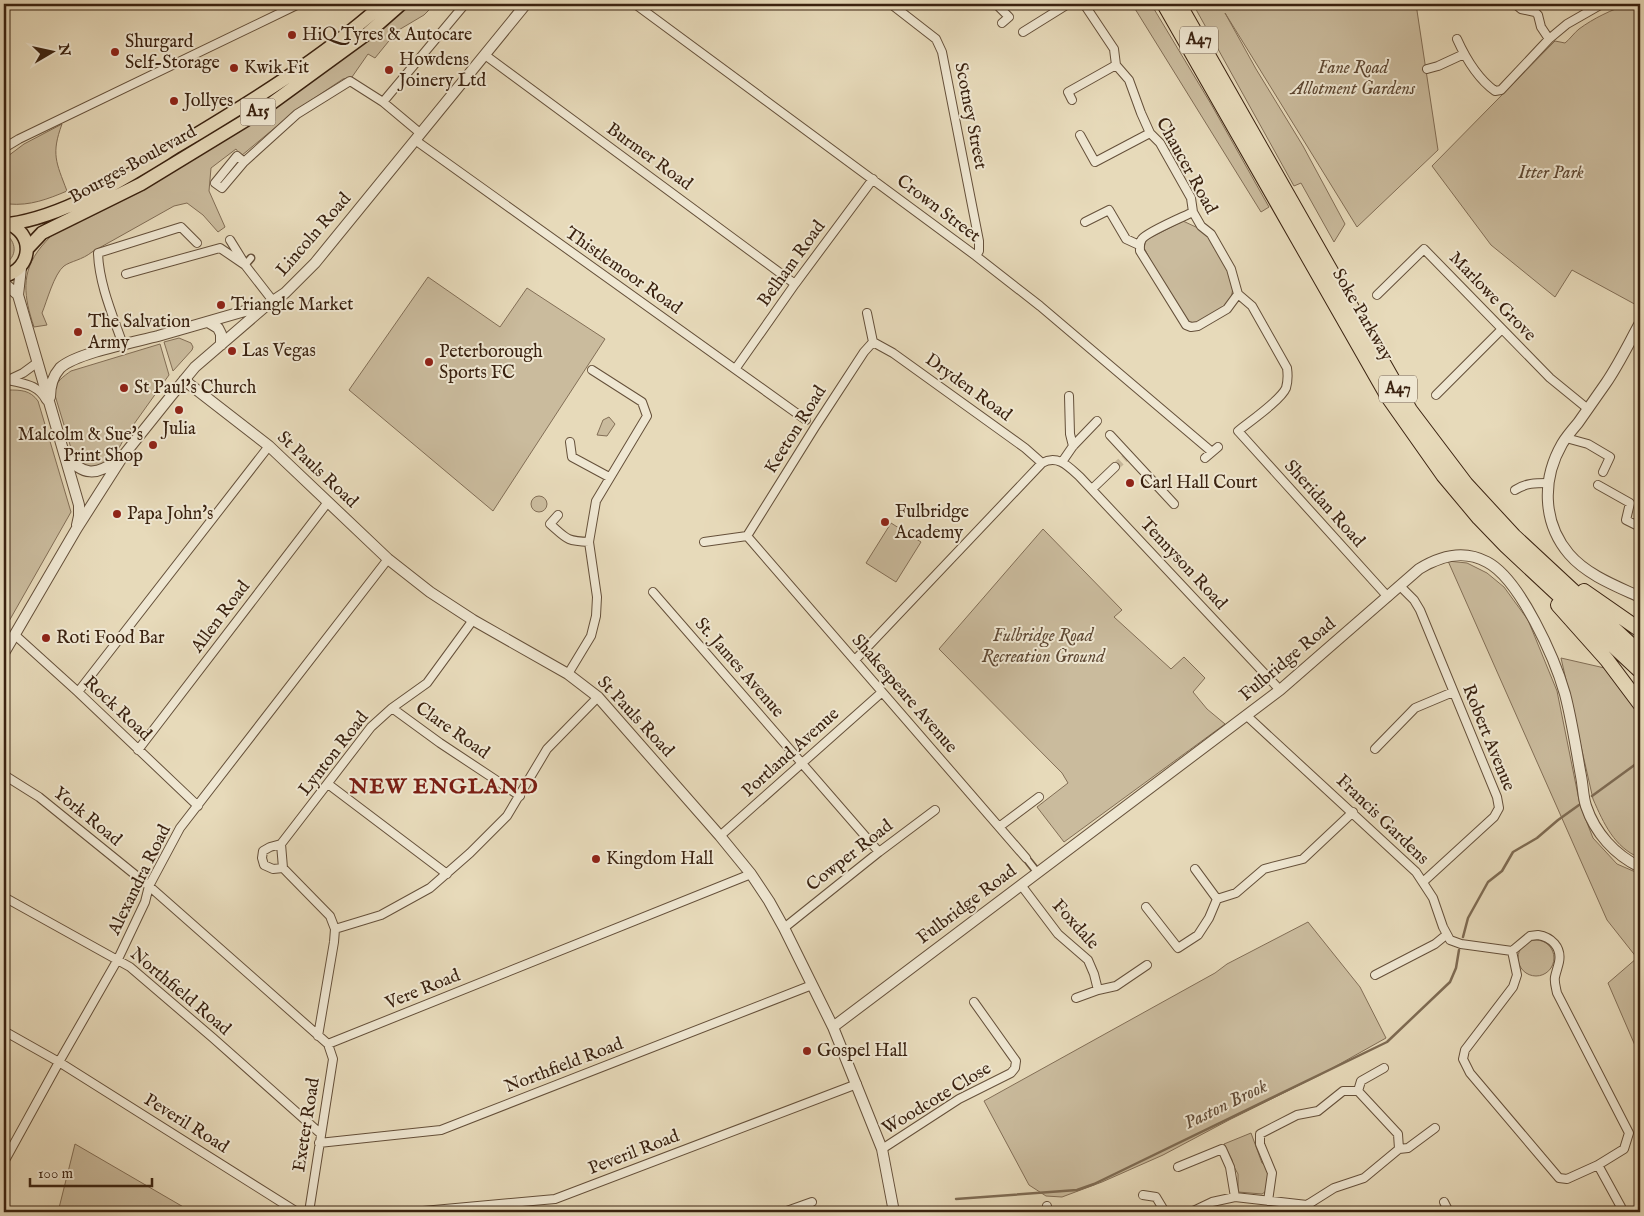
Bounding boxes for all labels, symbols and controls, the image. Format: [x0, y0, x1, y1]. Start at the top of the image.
place label: HiQ Tyres & Autocare [302, 24, 472, 47]
road number: A47 [1180, 26, 1218, 54]
north arrow [28, 28, 78, 78]
marker: HiQ Tyres & Autocare [286, 29, 298, 41]
place label: Shurgard Self-Storage [125, 31, 220, 75]
text: N [54, 42, 74, 58]
marker: Shurgard Self-Storage [109, 46, 121, 58]
place label: Howdens Joinery Ltd [397, 49, 487, 93]
place label: Kwik Fit [244, 57, 309, 80]
park label: Fane Road Allotment Gardens [1289, 57, 1416, 101]
street label: Scotney Street [948, 61, 992, 171]
marker: Kwik Fit [228, 62, 240, 74]
marker: Howdens Joinery Ltd [383, 64, 395, 76]
place label: Jollyes [182, 90, 233, 113]
marker: Jollyes [168, 95, 180, 107]
road number: A15 [240, 98, 276, 125]
street label: Chaucer Road [1150, 114, 1222, 219]
street label: Burmer Road [601, 118, 697, 196]
street label: Bourges Boulevard [65, 120, 201, 209]
park label: Itter Park [1517, 162, 1584, 185]
street label: Crown Street [892, 170, 984, 248]
street label: Lincoln Road [271, 188, 357, 282]
street label: Belham Road [753, 216, 831, 312]
street label: Thistlemoor Road [560, 222, 686, 320]
street label: Marlowe Grove [1443, 247, 1541, 347]
street label: Soke Parkway [1326, 265, 1398, 365]
place label: Triangle Market [231, 294, 354, 317]
marker: Triangle Market [215, 299, 227, 311]
place label: The Salvation Army [87, 311, 191, 355]
marker: The Salvation Army [72, 326, 84, 338]
place label: Las Vegas [242, 340, 316, 363]
place label: Peterborough Sports FC [439, 341, 543, 385]
marker: Las Vegas [226, 345, 238, 357]
street label: Dryden Road [920, 349, 1016, 427]
marker: Peterborough Sports FC [423, 356, 435, 368]
road number: A47 [1379, 376, 1417, 402]
place label: St Paul's Church [134, 377, 257, 400]
street label: Keeton Road [760, 381, 832, 478]
marker: St Paul's Church [118, 382, 130, 394]
marker: Julia [173, 404, 185, 416]
place label: Julia [160, 418, 196, 441]
place label: Malcolm & Sue's Print Shop [18, 424, 143, 468]
street label: St Pauls Road [272, 427, 363, 514]
marker: Malcolm & Sue's Print Shop [147, 439, 159, 451]
street label: Sheridan Road [1279, 455, 1370, 553]
place label: Carl Hall Court [1140, 472, 1258, 495]
marker: Carl Hall Court [1124, 477, 1136, 489]
place label: Fulbridge Academy [894, 501, 969, 545]
place label: Papa John's [127, 503, 213, 526]
marker: Papa John's [111, 508, 123, 520]
street label: Tennyson Road [1134, 513, 1232, 615]
marker: Fulbridge Academy [879, 516, 891, 528]
street label: Allen Road [186, 576, 256, 658]
street label: St. James Avenue [689, 613, 789, 723]
street label: Fulbridge Road [1235, 613, 1341, 707]
park label: Fulbridge Road Recreation Ground [981, 625, 1106, 669]
place label: Roti Food Bar [56, 627, 165, 650]
street label: Shakespeare Avenue [846, 630, 962, 758]
marker: Roti Food Bar [40, 632, 52, 644]
street label: Rock Road [78, 672, 156, 747]
street label: St Pauls Road [592, 672, 679, 763]
street label: Robert Avenue [1456, 681, 1520, 795]
street label: Clare Road [411, 697, 494, 765]
street label: Portland Avenue [737, 703, 845, 803]
street label: Lynton Road [294, 707, 374, 801]
street label: Francis Gardens [1331, 770, 1433, 870]
district label: NEW ENGLAND [348, 773, 539, 801]
street label: York Road [48, 782, 126, 852]
street label: Cowper Road [802, 815, 898, 897]
street label: Alexandra Road [103, 821, 177, 940]
place label: Kingdom Hall [606, 848, 713, 871]
marker: Kingdom Hall [590, 853, 602, 865]
street label: Fulbridge Road [913, 860, 1022, 950]
street label: Foxdale [1046, 895, 1104, 955]
street label: Northfield Road [125, 943, 236, 1041]
street label: Vere Road [381, 964, 464, 1016]
street label: Northfield Road [502, 1033, 627, 1099]
place label: Gospel Hall [817, 1040, 907, 1063]
marker: Gospel Hall [801, 1045, 813, 1057]
street label: Woodcote Close [878, 1057, 996, 1141]
water label: Paston Brook [1180, 1074, 1272, 1135]
street label: Exeter Road [288, 1076, 326, 1174]
street label: Peveril Road [139, 1089, 233, 1159]
street label: Peveril Road [585, 1125, 683, 1181]
scale bar [30, 1156, 152, 1188]
text: 100 m [38, 1164, 74, 1183]

